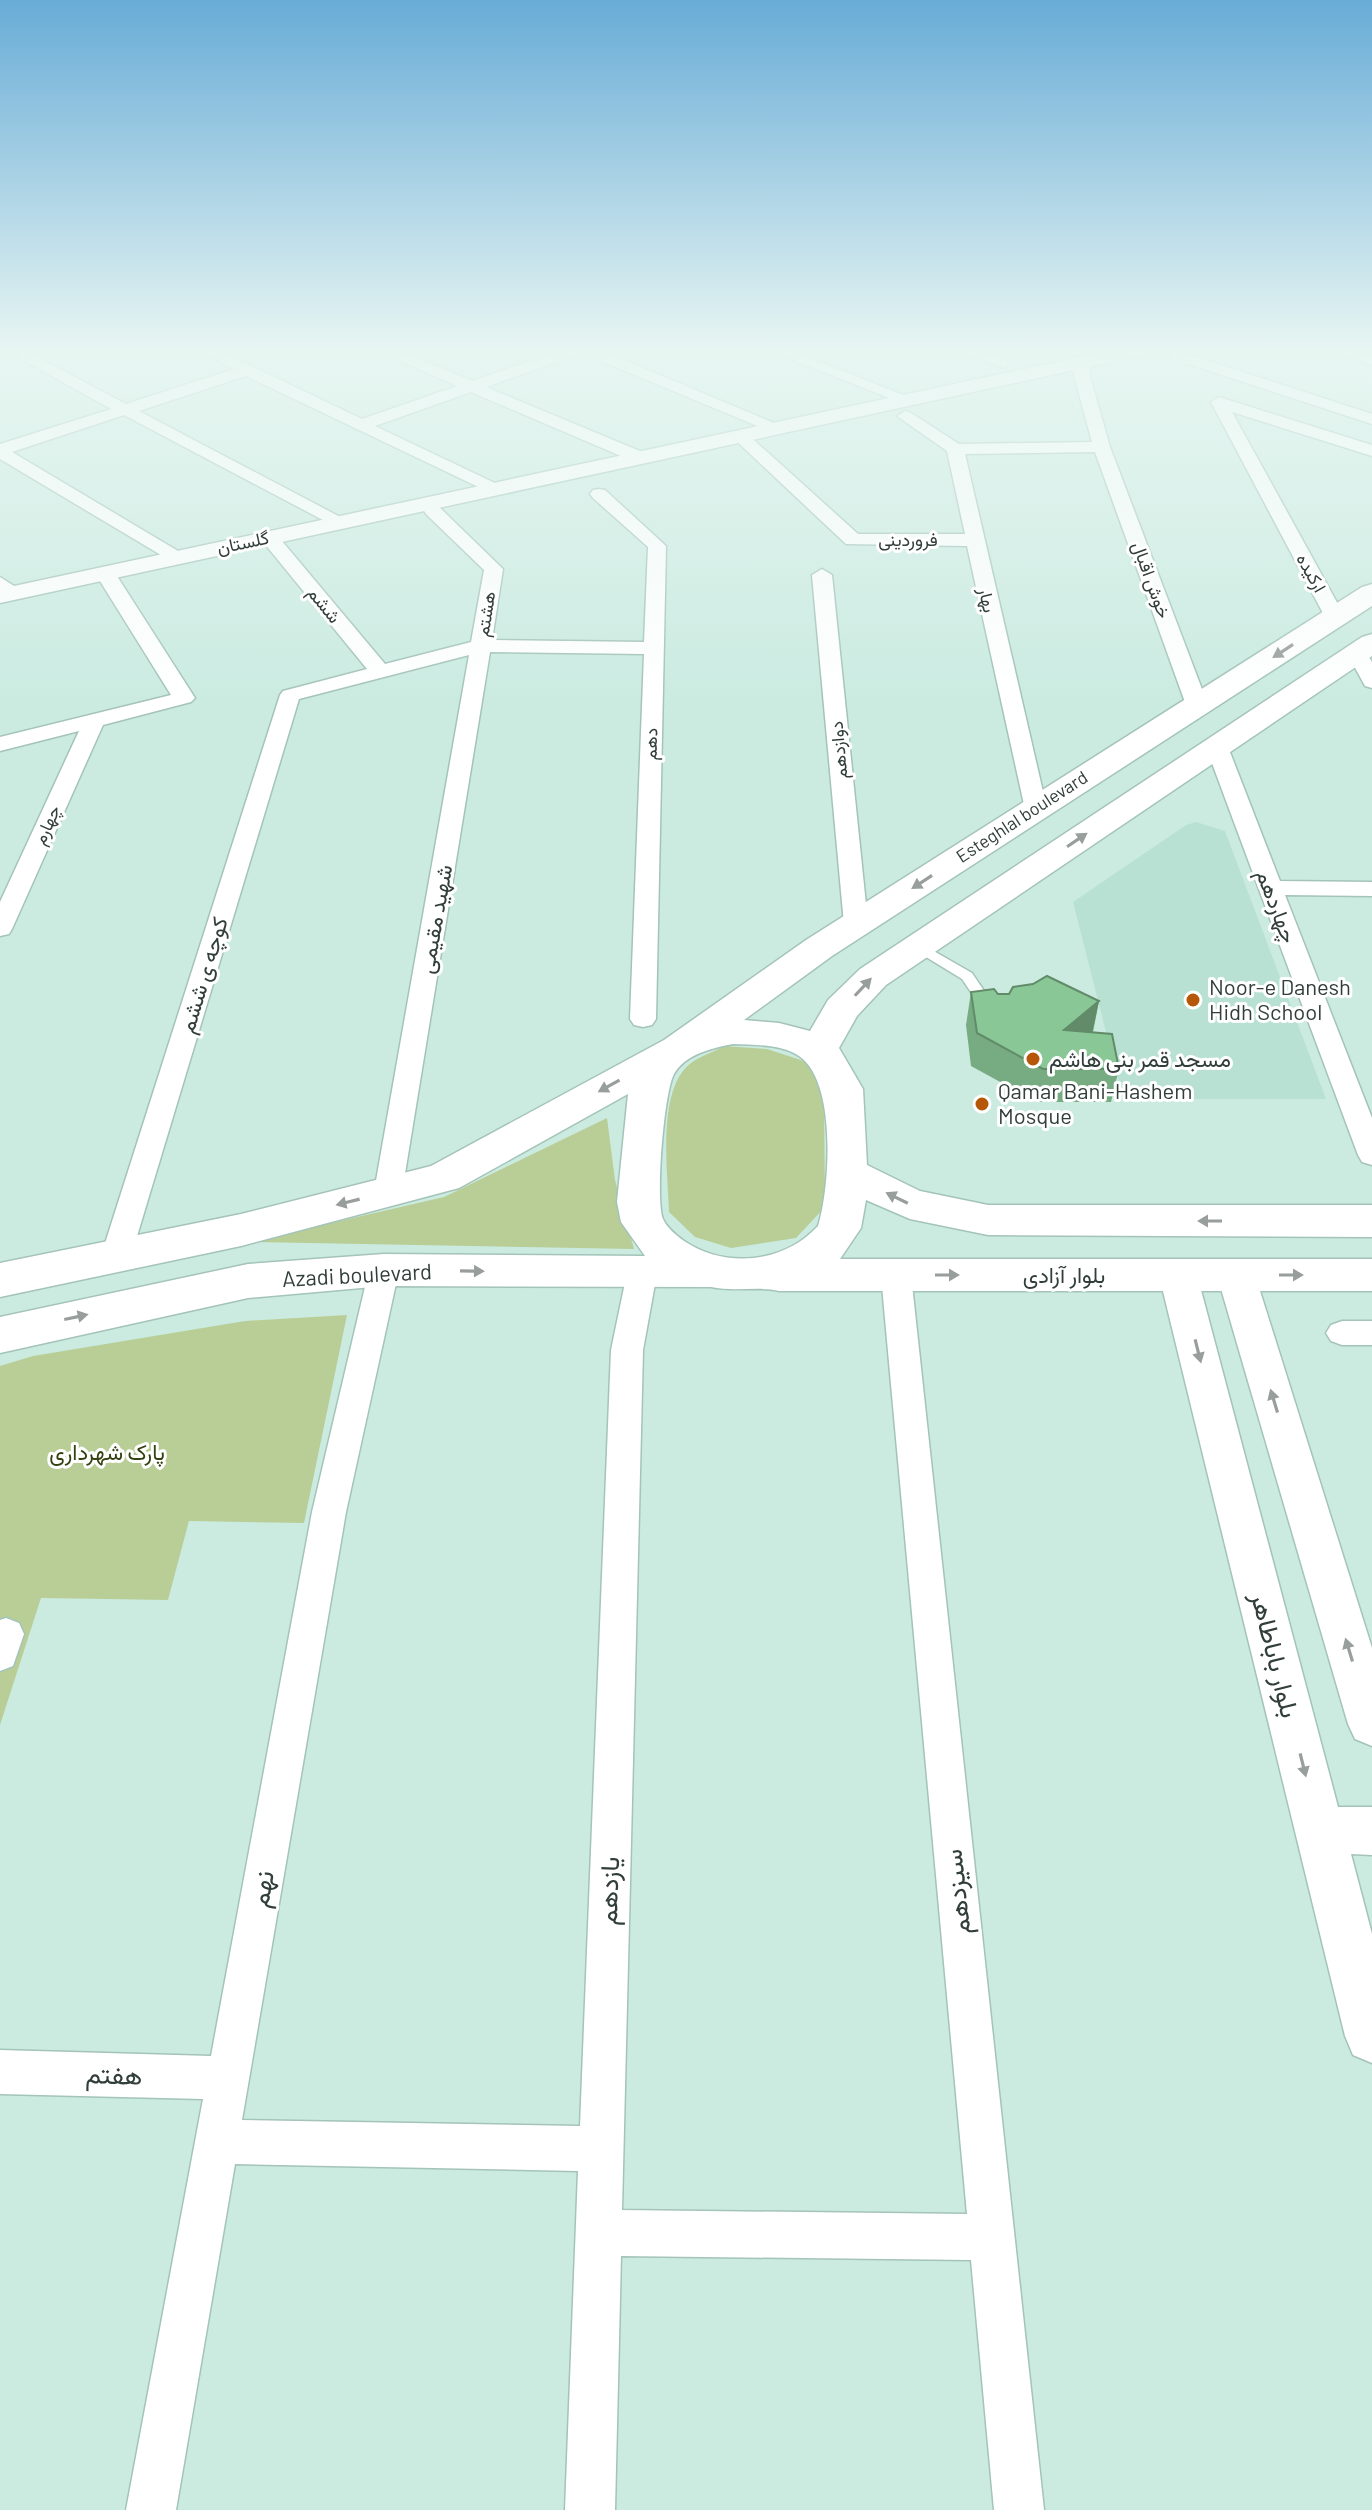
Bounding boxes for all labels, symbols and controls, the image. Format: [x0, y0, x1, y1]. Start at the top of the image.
street label: گلستان [215, 526, 271, 558]
street label: فروردینی [878, 528, 938, 551]
street label: خوش اقبال [1127, 538, 1176, 621]
street label: ارکیده [1291, 549, 1331, 596]
street label: ششم [302, 582, 346, 628]
street label: بهار [973, 584, 1002, 615]
street label: هشتم [471, 590, 501, 638]
one-way arrow [1272, 643, 1294, 657]
street label: دوازدهم [825, 720, 853, 780]
street label: دهم [638, 727, 664, 761]
street label: Esteghlal boulevard [952, 765, 1091, 867]
street label: چهارم [28, 801, 66, 849]
one-way arrow [1067, 833, 1088, 848]
street label: شهید مقیمی [412, 862, 458, 976]
street label: چهاردهم [1249, 865, 1304, 947]
one-way arrow [912, 874, 933, 889]
street label: کوچه ی ششم [172, 913, 235, 1037]
place label: Noor-e Danesh Hidh School [1209, 973, 1351, 1024]
one-way arrow [853, 978, 872, 997]
marker: Noor-e Danesh Hidh School [1184, 991, 1202, 1009]
place label: مسجد قمر بنی هاشم [1049, 1045, 1231, 1074]
marker: مسجد قمر بنی هاشم [1024, 1050, 1042, 1068]
place label: Qamar Bani-Hashem Mosque [998, 1077, 1192, 1128]
one-way arrow [598, 1080, 621, 1093]
marker: Qamar Bani-Hashem Mosque [973, 1095, 991, 1113]
one-way arrow [886, 1191, 909, 1205]
one-way arrow [335, 1197, 360, 1209]
one-way arrow [1197, 1215, 1222, 1227]
street label: Azadi boulevard [281, 1257, 432, 1291]
street label: بلوار آزادی [1023, 1261, 1105, 1289]
one-way arrow [460, 1264, 485, 1277]
one-way arrow [935, 1269, 960, 1281]
one-way arrow [1279, 1269, 1304, 1281]
one-way arrow [64, 1311, 89, 1323]
one-way arrow [1192, 1338, 1204, 1363]
one-way arrow [1267, 1388, 1280, 1412]
park label: پارک شهرداری [49, 1438, 165, 1467]
street label: بلوار باباطاهر [1244, 1588, 1307, 1721]
one-way arrow [1342, 1637, 1355, 1661]
one-way arrow [1298, 1753, 1310, 1778]
street label: سیزدهم [936, 1848, 978, 1936]
street label: یازدهم [591, 1856, 627, 1926]
street label: نهم [242, 1868, 282, 1910]
street label: هفتم [85, 2057, 143, 2093]

